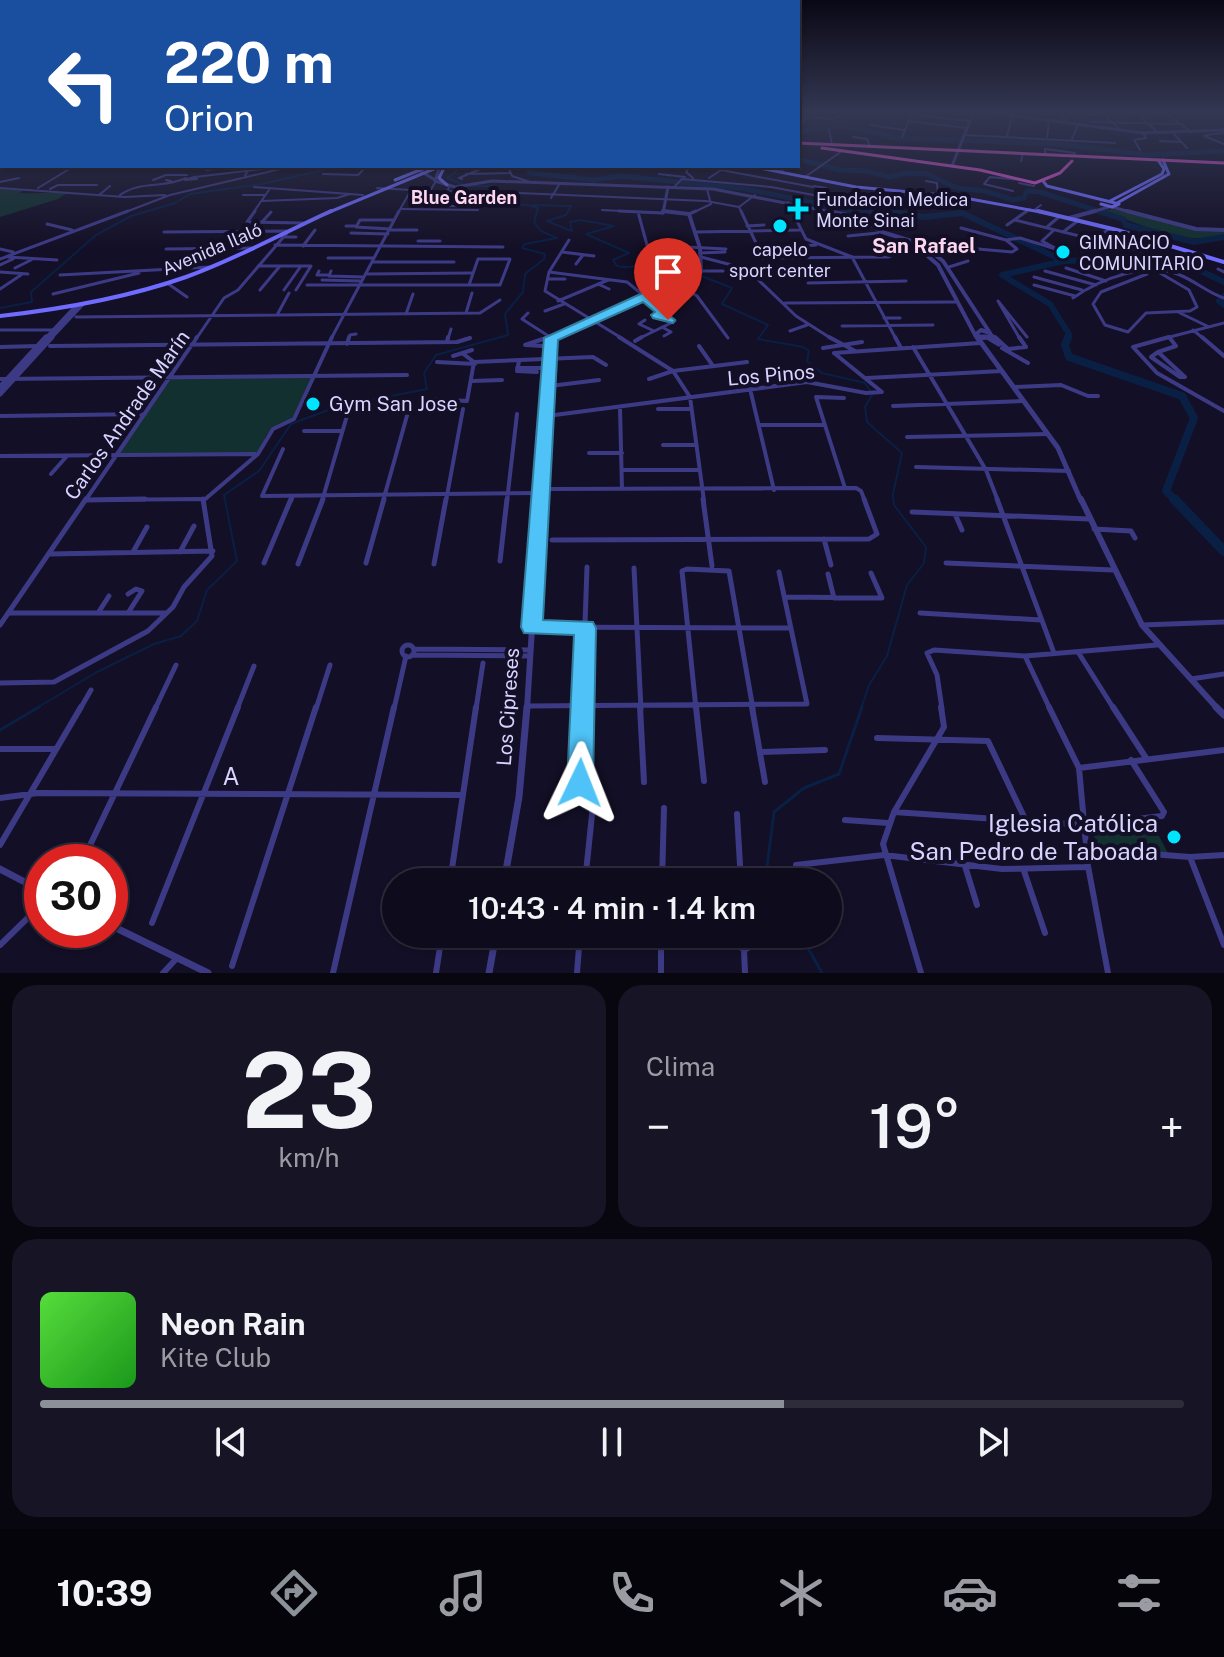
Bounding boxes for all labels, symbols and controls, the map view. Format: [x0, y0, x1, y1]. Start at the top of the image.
text: 220 m [164, 30, 334, 96]
icon: left [32, 32, 136, 136]
text: Orion [164, 97, 254, 139]
district label: Blue Garden [411, 187, 517, 208]
place label: Fundacion Medica Monte Sinai [816, 189, 968, 231]
marker: Fundacion Medica Monte Sinai [787, 198, 809, 220]
marker: capelo sport center [771, 217, 789, 235]
street label: Avenida Ilaló [159, 219, 265, 279]
place label: GIMNACIO COMUNITARIO [1079, 232, 1204, 274]
district label: San Rafael [872, 234, 976, 258]
pin [634, 238, 702, 320]
place label: capelo sport center [729, 239, 831, 281]
marker: GIMNACIO COMUNITARIO [1054, 243, 1072, 261]
icon: arrive [646, 250, 690, 294]
street label: Carlos Andrade Marín [59, 326, 195, 504]
street label: Los Pinos [726, 359, 816, 391]
place label: Gym San Jose [329, 392, 458, 416]
marker: Gym San Jose [304, 395, 322, 413]
street label: Los Cipreses [492, 647, 524, 767]
position arrow [538, 741, 622, 825]
street label: A [222, 762, 240, 790]
place label: Iglesia Católica San Pedro de Taboada [910, 809, 1158, 865]
marker: Iglesia Católica San Pedro de Taboada [1165, 828, 1183, 846]
speed limit sign: 30 [24, 844, 128, 948]
text: 10:43 · 4 min · 1.4 km [468, 890, 756, 926]
text: 23 [241, 1029, 377, 1151]
text: Clima [646, 1051, 715, 1082]
text: 19° [869, 1091, 961, 1162]
text: − [646, 1101, 670, 1153]
text: + [1160, 1101, 1184, 1153]
text: km/h [278, 1142, 340, 1173]
text: Neon Rain [160, 1306, 306, 1342]
text: Kite Club [160, 1342, 271, 1373]
icon: previous [209, 1420, 253, 1464]
icon: pause [590, 1420, 634, 1464]
icon: next [971, 1420, 1015, 1464]
icon: directions [266, 1565, 322, 1621]
icon: music [435, 1565, 491, 1621]
icon: phone [604, 1565, 660, 1621]
icon: climate [773, 1565, 829, 1621]
icon: car [942, 1565, 998, 1621]
icon: filters [1111, 1565, 1167, 1621]
text: 10:39 [57, 1572, 152, 1614]

